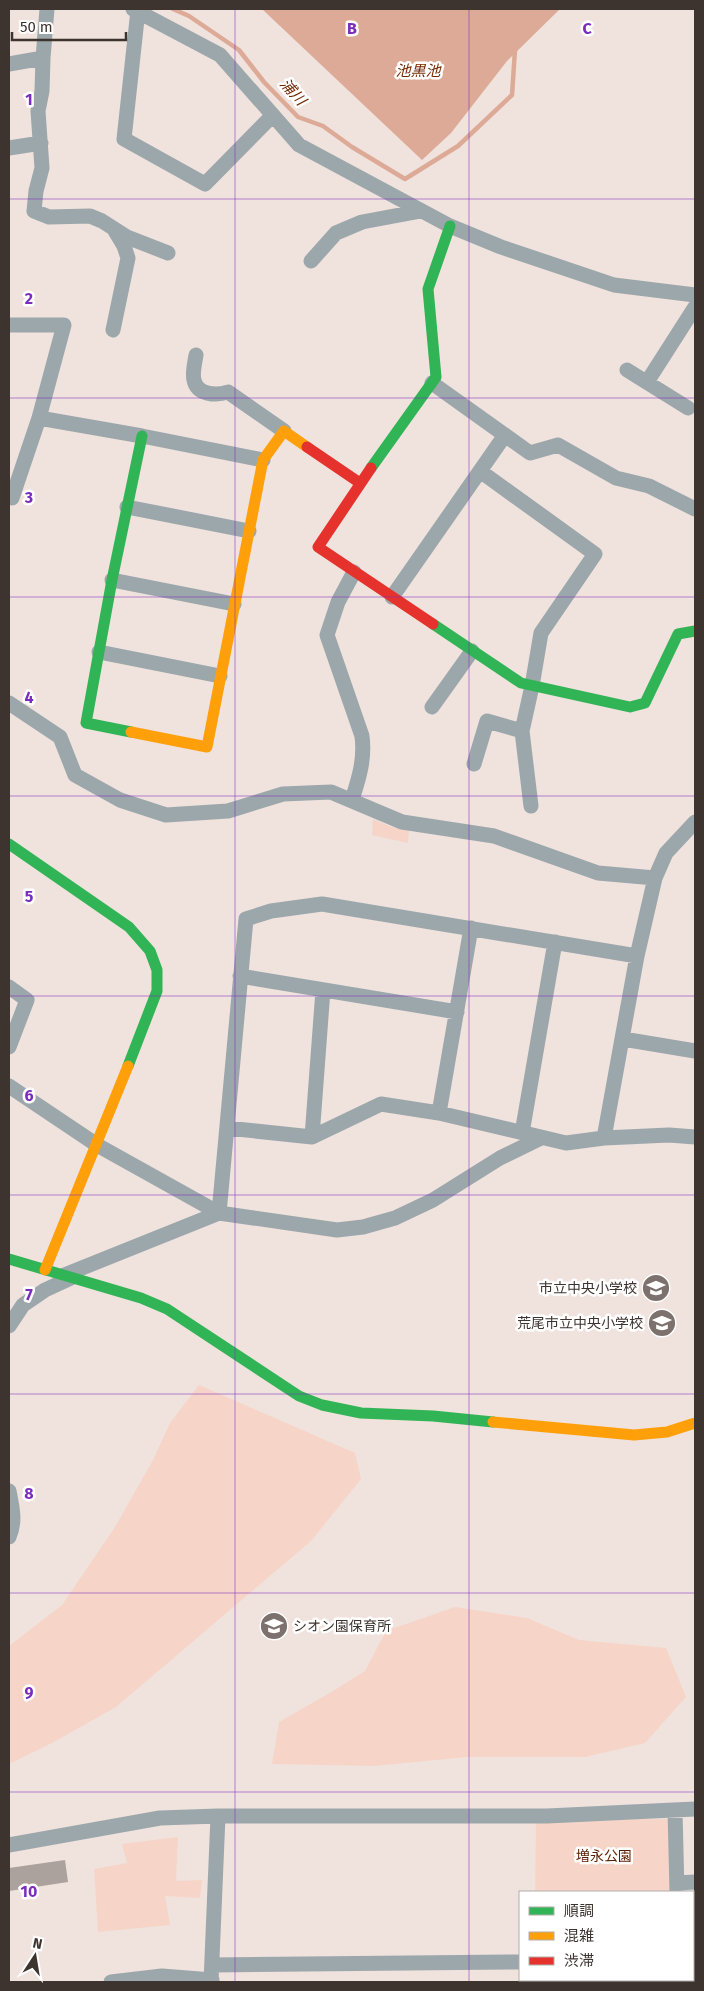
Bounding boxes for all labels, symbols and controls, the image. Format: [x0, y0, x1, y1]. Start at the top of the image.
scale bar [12, 10, 126, 42]
text: 50 m [20, 18, 53, 36]
text: B [347, 19, 357, 38]
text: C [582, 19, 592, 38]
water label: 池黒池 [395, 62, 442, 80]
water label: 浦川 [276, 75, 311, 111]
text: 1 [25, 90, 33, 109]
text: 2 [25, 289, 33, 308]
text: 3 [24, 488, 33, 507]
text: 4 [24, 688, 34, 707]
text: 5 [25, 887, 34, 906]
text: 6 [24, 1086, 34, 1105]
school or university icon: 市立中央小学校 [641, 1273, 671, 1303]
place label: 市立中央小学校 [539, 1280, 637, 1297]
text: 7 [25, 1285, 33, 1304]
school or university icon: 荒尾市立中央小学校 [647, 1308, 677, 1338]
place label: 荒尾市立中央小学校 [517, 1315, 643, 1332]
text: 8 [24, 1484, 34, 1503]
school or university icon: シオン園保育所 [259, 1611, 289, 1641]
place label: シオン園保育所 [293, 1618, 391, 1635]
text: 9 [25, 1683, 34, 1702]
park label: 増永公園 [576, 1848, 632, 1865]
text: 10 [21, 1882, 37, 1901]
legend [519, 1891, 694, 1981]
text: 順調 [564, 1902, 594, 1920]
text: 混雑 [564, 1927, 594, 1945]
north arrow [10, 1931, 60, 1981]
text: N [31, 1934, 44, 1953]
text: 渋滞 [564, 1952, 594, 1970]

